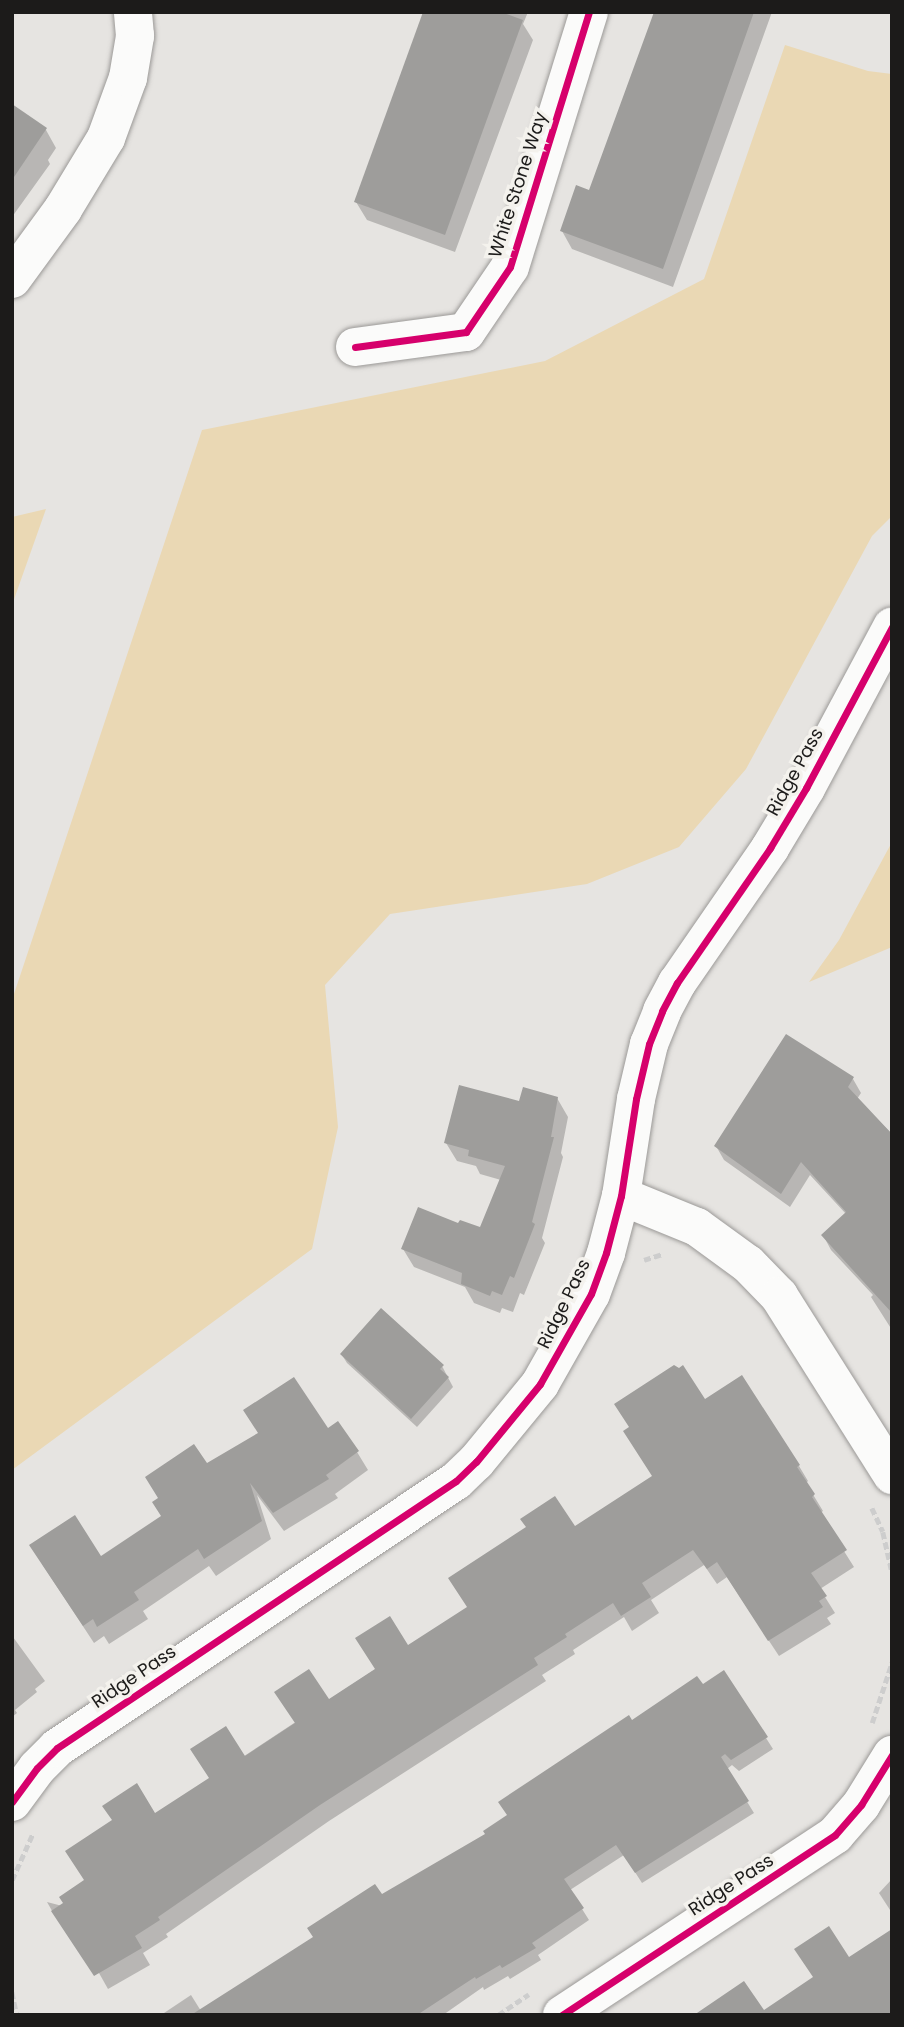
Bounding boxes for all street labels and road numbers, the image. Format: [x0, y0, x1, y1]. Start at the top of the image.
street label: White Stone Way [484, 109, 552, 261]
street label: Ridge Pass [762, 724, 828, 820]
street label: Ridge Pass [533, 1256, 595, 1352]
street label: Ridge Pass [88, 1641, 180, 1713]
street label: Ridge Pass [684, 1850, 778, 1920]

